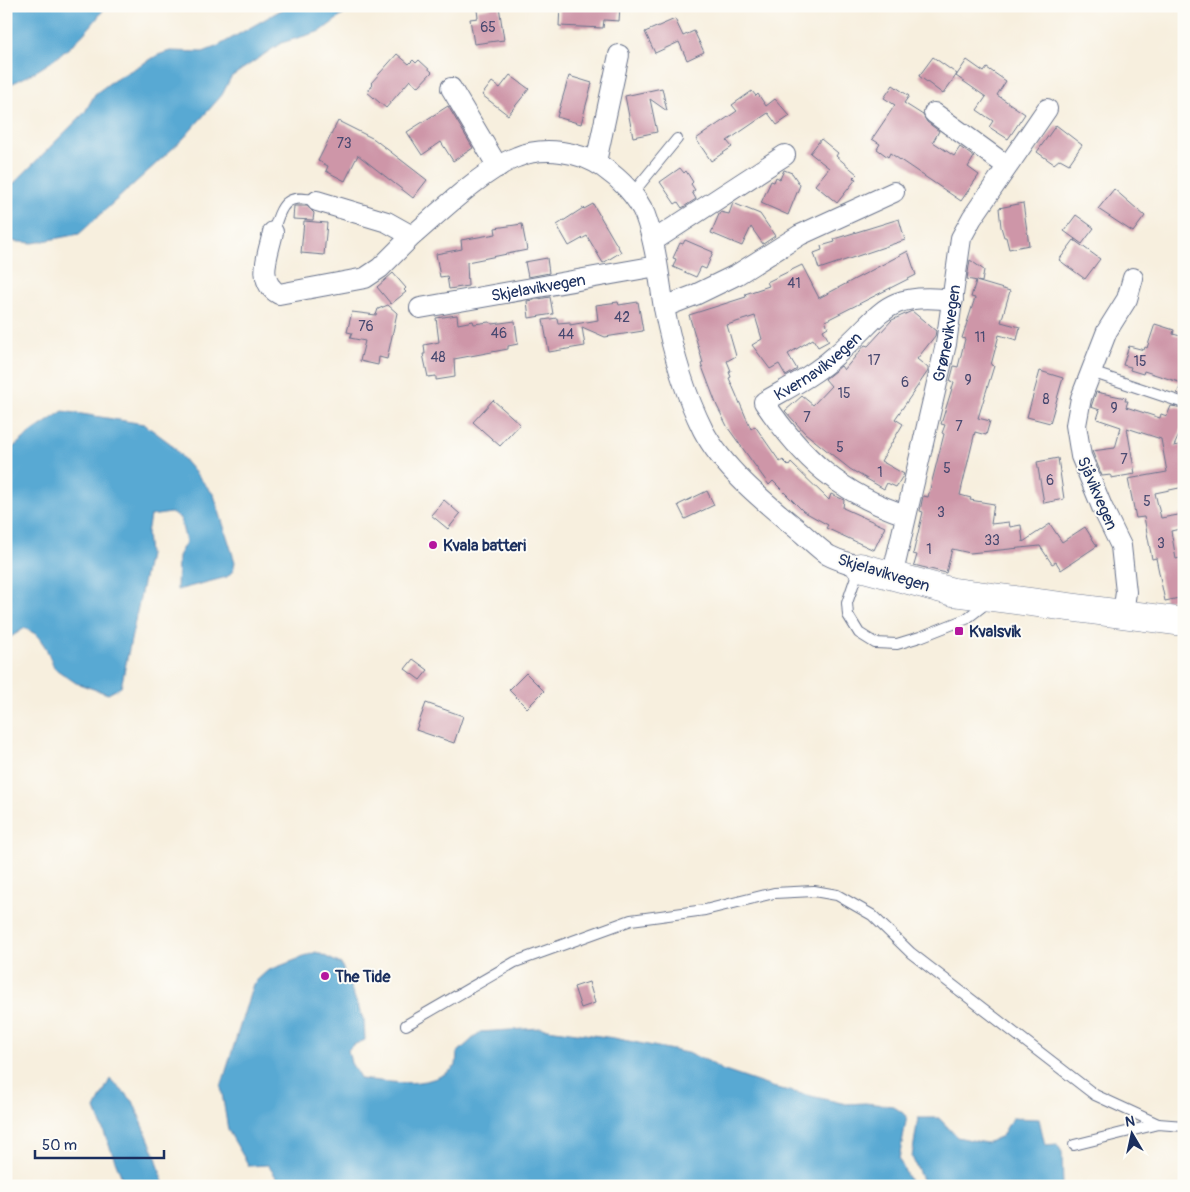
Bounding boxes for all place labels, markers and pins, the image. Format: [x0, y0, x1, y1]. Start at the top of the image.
place label: Kvala batteri [443, 536, 526, 556]
marker: Kvala batteri [427, 539, 439, 551]
place label: Kvalsvik [969, 622, 1021, 642]
marker: Kvalsvik [953, 625, 965, 637]
place label: The Tide [334, 967, 391, 987]
marker: The Tide [319, 970, 331, 982]

